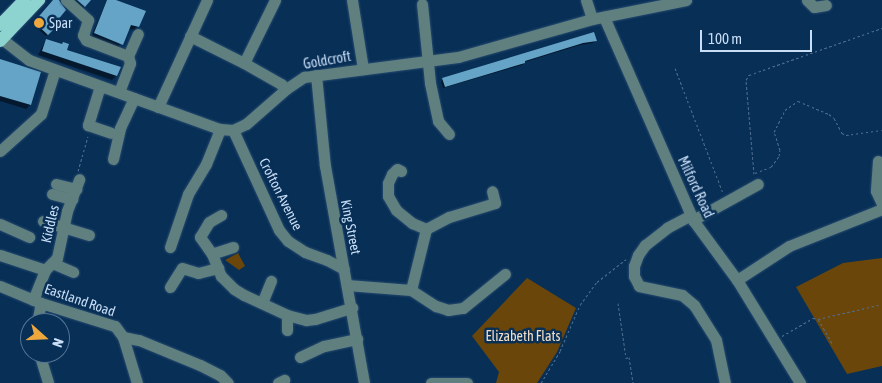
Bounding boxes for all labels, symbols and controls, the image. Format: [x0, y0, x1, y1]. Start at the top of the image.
place label: Spar [49, 15, 72, 31]
marker: Spar [33, 17, 45, 29]
scale bar [702, 20, 814, 52]
text: 100 m [708, 30, 742, 47]
street label: Goldcroft [302, 48, 352, 72]
street label: Milford Road [674, 153, 718, 221]
street label: Crofton Avenue [256, 155, 306, 233]
street label: King Street [337, 198, 365, 256]
street label: Kiddles [38, 203, 62, 245]
street label: Eastland Road [42, 280, 118, 320]
north arrow [20, 313, 70, 363]
park label: Elizabeth Flats [485, 328, 561, 344]
text: N [49, 336, 67, 349]

